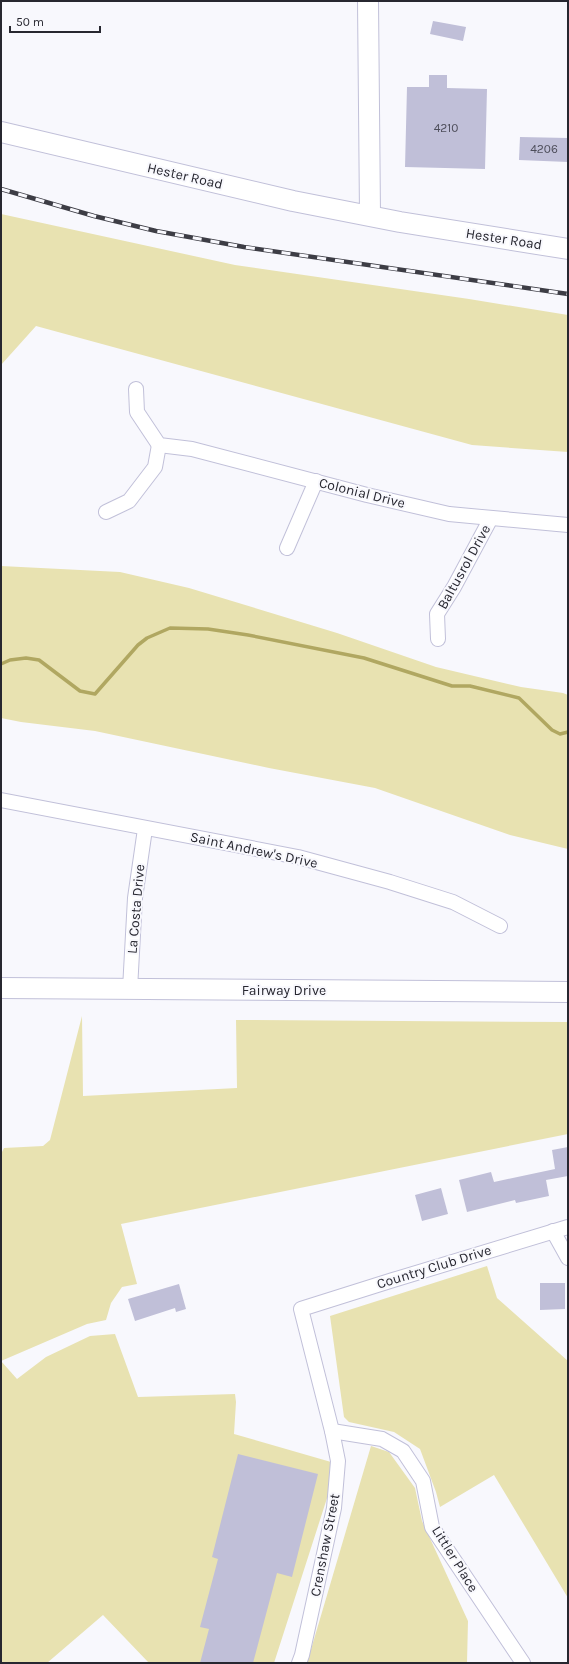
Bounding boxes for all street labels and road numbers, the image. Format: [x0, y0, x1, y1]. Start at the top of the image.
street label: Hester Road [146, 159, 224, 193]
street label: Hester Road [465, 225, 543, 253]
street label: Colonial Drive [317, 474, 407, 512]
street label: Baltusrol Drive [434, 522, 494, 612]
street label: Saint Andrew's Drive [189, 828, 319, 872]
street label: La Costa Drive [124, 863, 148, 955]
street label: Fairway Drive [242, 982, 326, 999]
street label: Country Club Drive [375, 1242, 493, 1292]
street label: Crenshaw Street [307, 1492, 343, 1598]
street label: Littler Place [428, 1523, 482, 1595]

